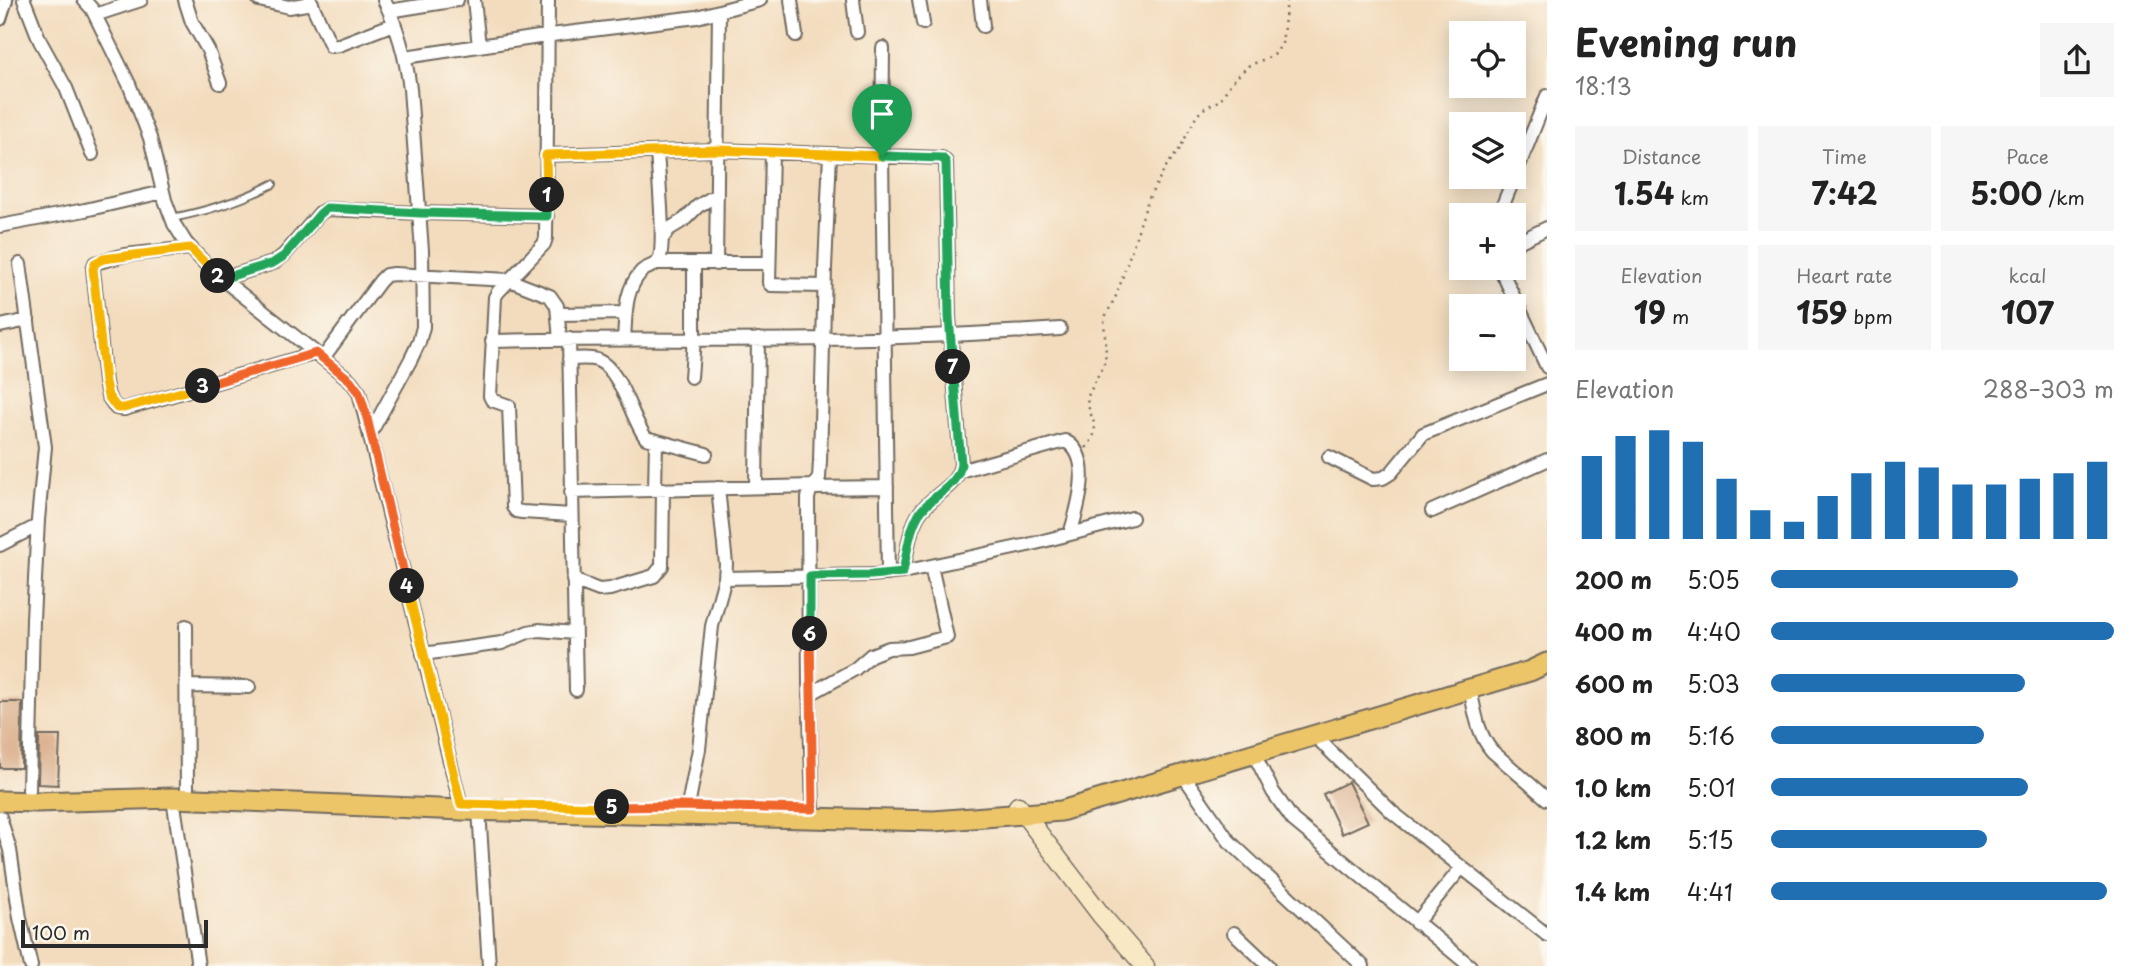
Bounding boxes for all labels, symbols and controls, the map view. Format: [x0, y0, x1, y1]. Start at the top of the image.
text: Evening run [1575, 13, 1797, 70]
map controls [1449, 21, 1526, 371]
button: locate [1449, 21, 1526, 98]
button: share [2040, 23, 2114, 97]
text: 18:13 [1575, 68, 1632, 103]
pin [852, 84, 912, 156]
icon: arrive [863, 95, 901, 133]
button: layers [1449, 112, 1526, 189]
text: Distance [1622, 142, 1701, 170]
text: Time [1822, 142, 1867, 170]
text: Pace [2006, 142, 2049, 170]
text: 1.54 [1614, 170, 1674, 215]
text: 7:42 [1811, 170, 1878, 215]
text: 5:00 [1970, 170, 2042, 215]
pin: 1 [530, 178, 564, 212]
text: 1 [542, 180, 551, 208]
text: km [1674, 183, 1709, 211]
text: /km [2042, 183, 2085, 211]
button: + [1449, 203, 1526, 280]
pin: 2 [200, 258, 235, 294]
text: 2 [211, 261, 224, 289]
text: Elevation [1621, 261, 1702, 289]
text: Heart rate [1797, 261, 1892, 289]
text: kcal [2009, 261, 2046, 289]
text: 19 [1634, 289, 1666, 334]
text: 159 [1796, 289, 1847, 334]
text: 107 [2001, 289, 2054, 334]
button: − [1449, 294, 1526, 371]
text: m [1666, 302, 1689, 330]
text: bpm [1847, 302, 1893, 330]
pin: 7 [936, 350, 970, 384]
text: 7 [947, 352, 958, 380]
pin: 3 [186, 368, 220, 404]
text: 3 [196, 371, 209, 399]
text: Elevation [1575, 371, 1674, 406]
text: 288–303 m [1983, 371, 2114, 406]
text: 200 m [1575, 562, 1652, 597]
text: 5:05 [1687, 562, 1740, 597]
pin: 4 [390, 568, 424, 604]
text: 4 [400, 571, 413, 599]
text: 400 m [1575, 614, 1653, 649]
text: 4:40 [1687, 614, 1741, 649]
pin: 6 [792, 616, 828, 652]
text: 6 [803, 619, 816, 647]
text: 600 m [1575, 666, 1653, 701]
text: 5:03 [1687, 666, 1740, 701]
text: 800 m [1575, 718, 1652, 753]
text: 5:16 [1687, 718, 1735, 753]
text: 1.0 km [1575, 770, 1652, 805]
text: 5:01 [1687, 770, 1735, 805]
pin: 5 [594, 790, 630, 824]
text: 5 [605, 792, 618, 820]
text: 1.2 km [1575, 822, 1651, 857]
text: 5:15 [1687, 822, 1733, 857]
text: 1.4 km [1575, 874, 1650, 909]
text: 4:41 [1687, 874, 1733, 909]
scale bar [21, 917, 208, 949]
text: 100 m [32, 918, 90, 946]

